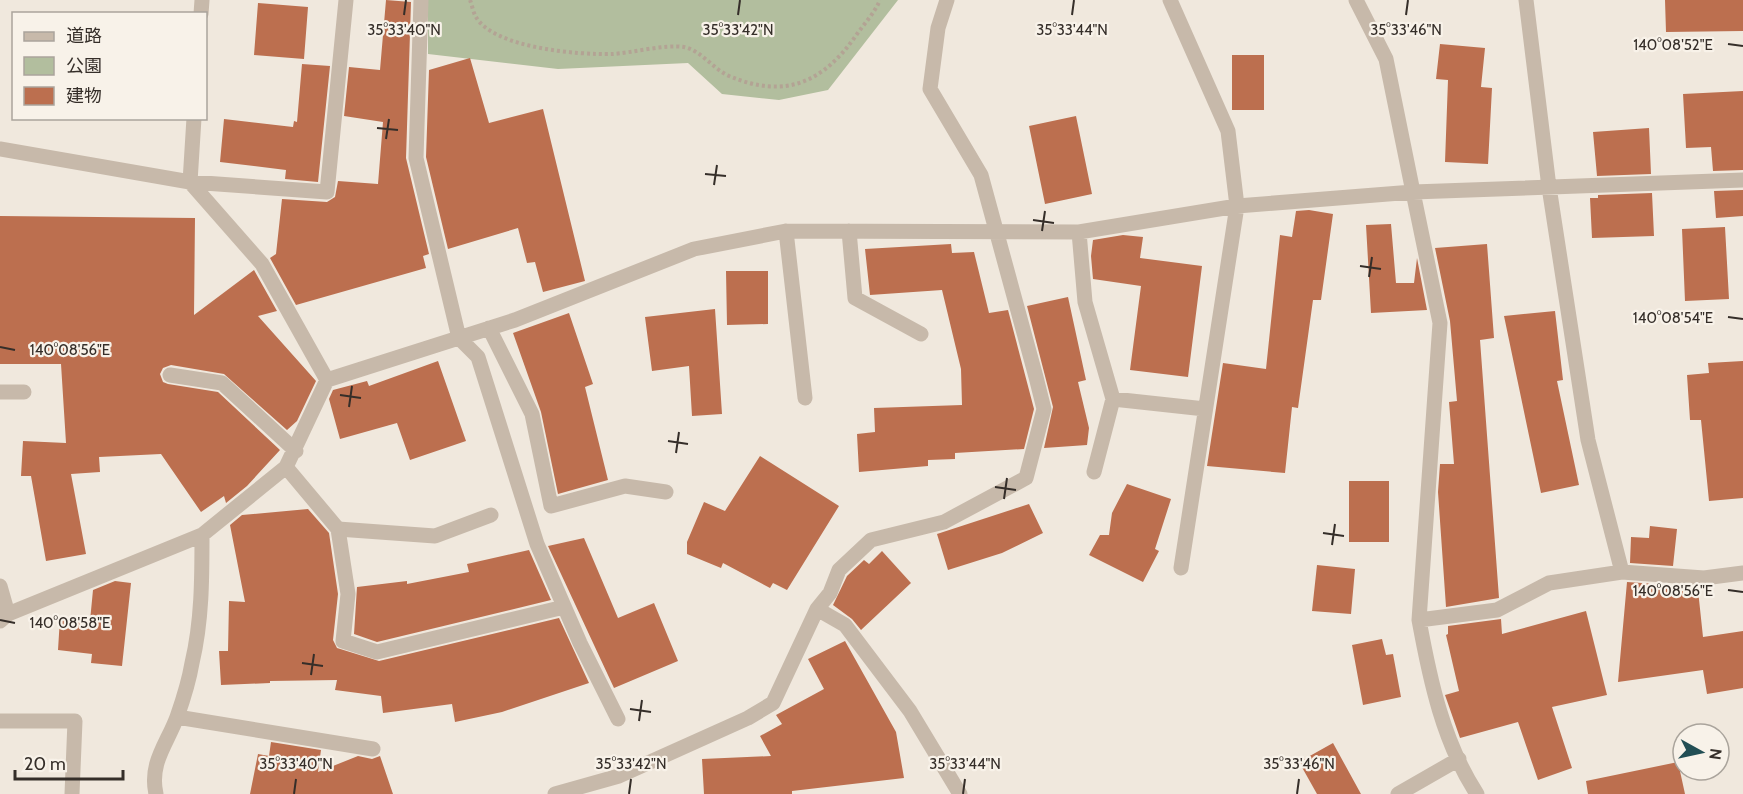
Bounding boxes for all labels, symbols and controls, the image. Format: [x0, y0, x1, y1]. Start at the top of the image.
legend [12, 12, 207, 120]
text: 35°33'40"N [367, 21, 441, 39]
text: 35°33'42"N [702, 21, 774, 39]
text: 35°33'44"N [1036, 21, 1108, 39]
text: 35°33'46"N [1370, 21, 1442, 39]
text: 道路 [66, 25, 102, 47]
text: 140°08'52"E [1633, 36, 1713, 54]
text: 公園 [66, 55, 102, 77]
text: 建物 [66, 85, 102, 107]
text: 140°08'54"E [1633, 309, 1713, 327]
text: 140°08'56"E [30, 341, 110, 359]
text: 140°08'56"E [1633, 582, 1713, 600]
text: 140°08'58"E [30, 614, 110, 632]
north arrow [1671, 722, 1731, 782]
scale bar [15, 743, 123, 781]
text: N [1705, 747, 1726, 761]
text: 20 m [24, 753, 66, 775]
text: 35°33'40"N [259, 755, 333, 773]
text: 35°33'42"N [595, 755, 667, 773]
text: 35°33'44"N [929, 755, 1001, 773]
text: 35°33'46"N [1263, 755, 1335, 773]

